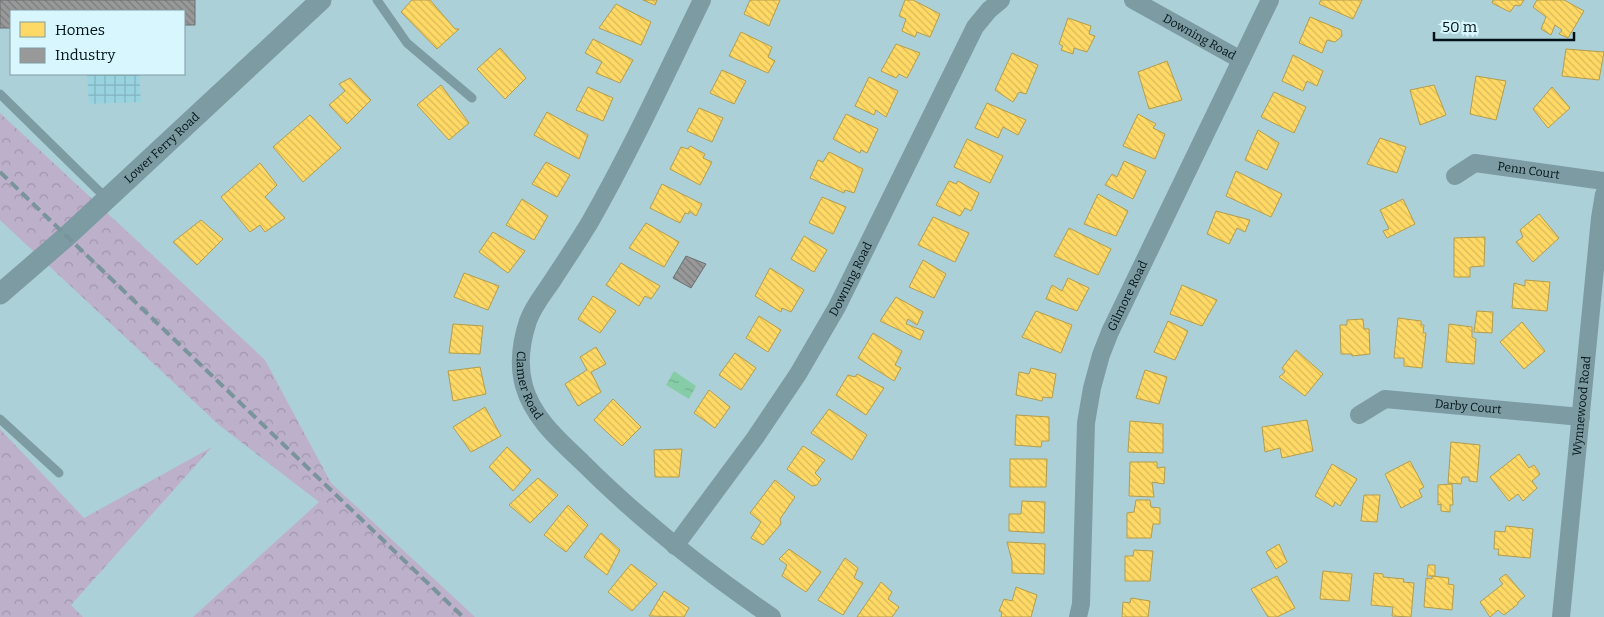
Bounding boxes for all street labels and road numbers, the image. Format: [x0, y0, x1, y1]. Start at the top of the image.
street label: Downing Road [1161, 11, 1238, 63]
street label: Lower Ferry Road [121, 110, 202, 186]
street label: Penn Court [1497, 159, 1561, 182]
street label: Downing Road [826, 240, 875, 319]
street label: Gilmore Road [1105, 258, 1150, 333]
street label: Clamer Road [514, 350, 546, 422]
street label: Wynnewood Road [1570, 355, 1593, 457]
street label: Darby Court [1434, 397, 1503, 417]

